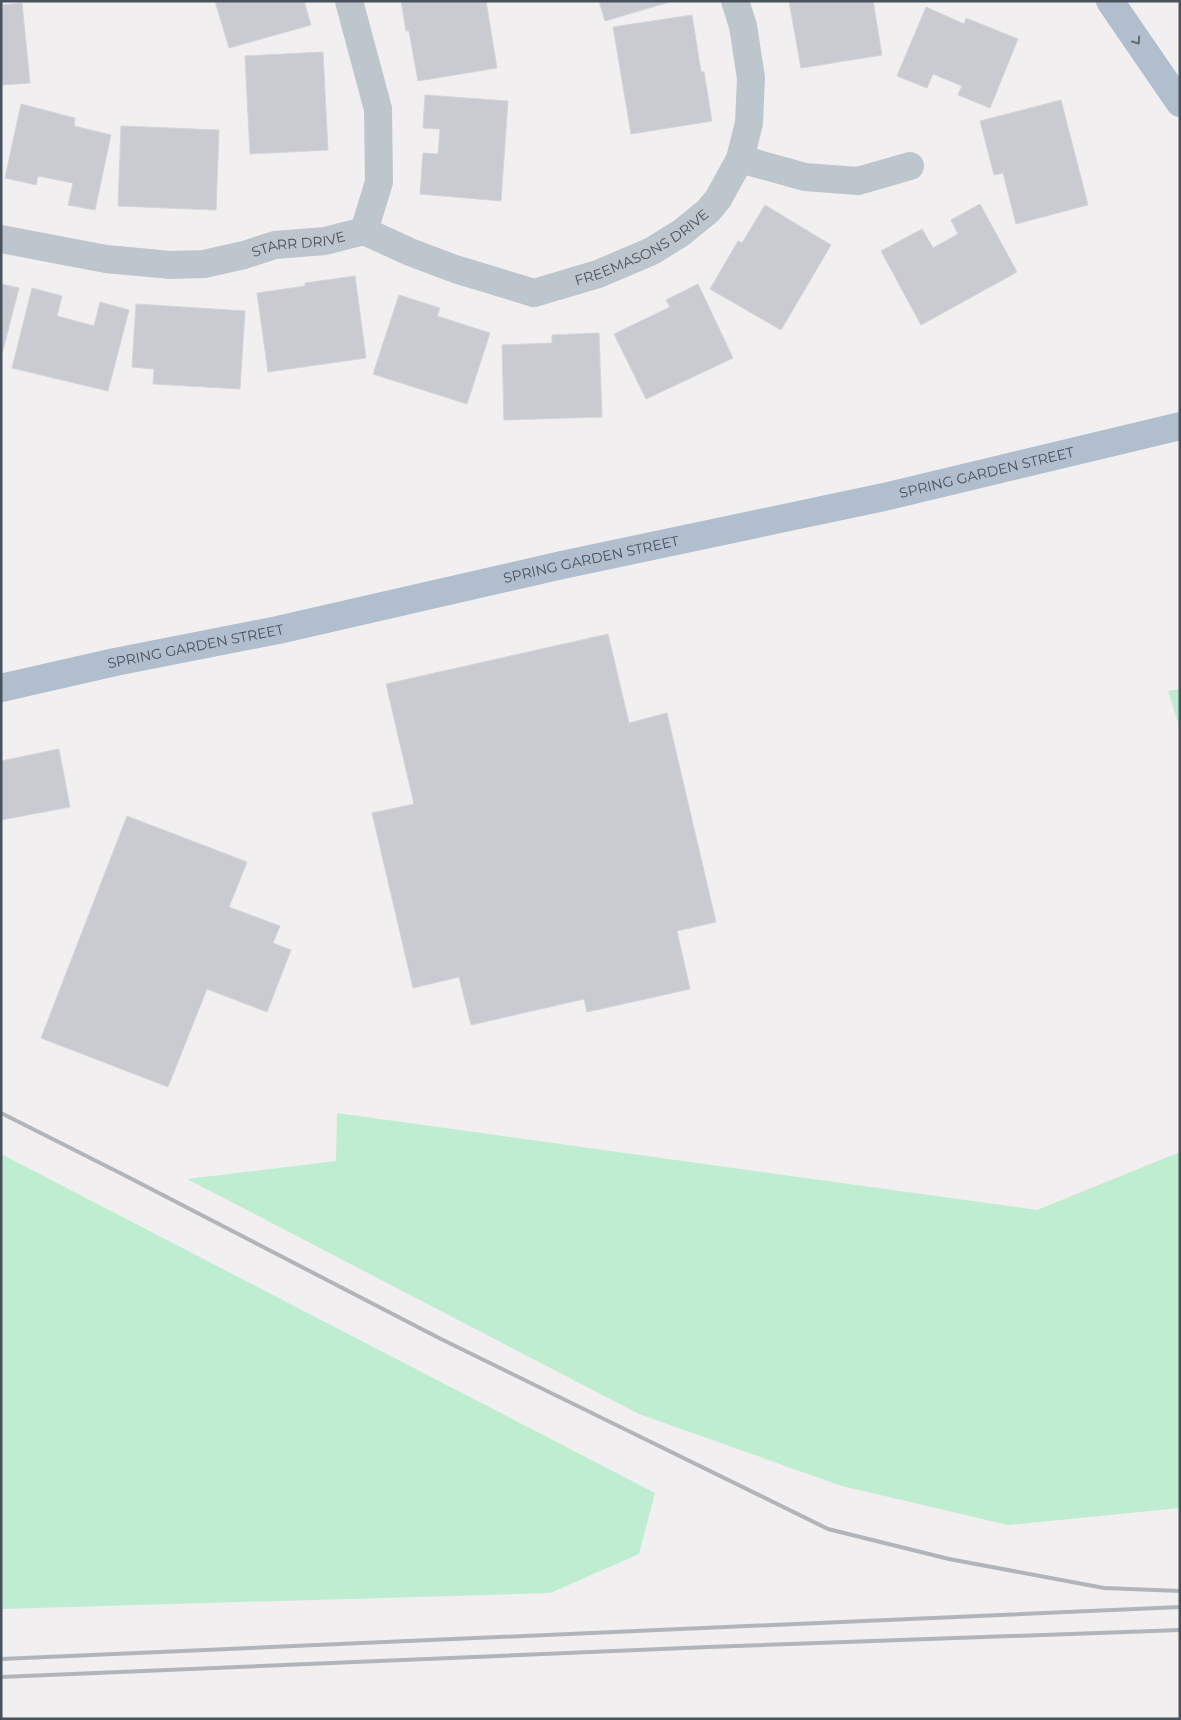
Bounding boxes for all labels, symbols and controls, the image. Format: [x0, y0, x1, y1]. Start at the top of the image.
one-way arrow [1131, 36, 1140, 45]
street label: FREEMASONS DRIVE [572, 205, 712, 289]
street label: STARR DRIVE [249, 227, 347, 261]
street label: SPRING GARDEN STREET [897, 443, 1076, 502]
street label: SPRING GARDEN STREET [501, 532, 681, 587]
street label: SPRING GARDEN STREET [106, 620, 285, 672]

